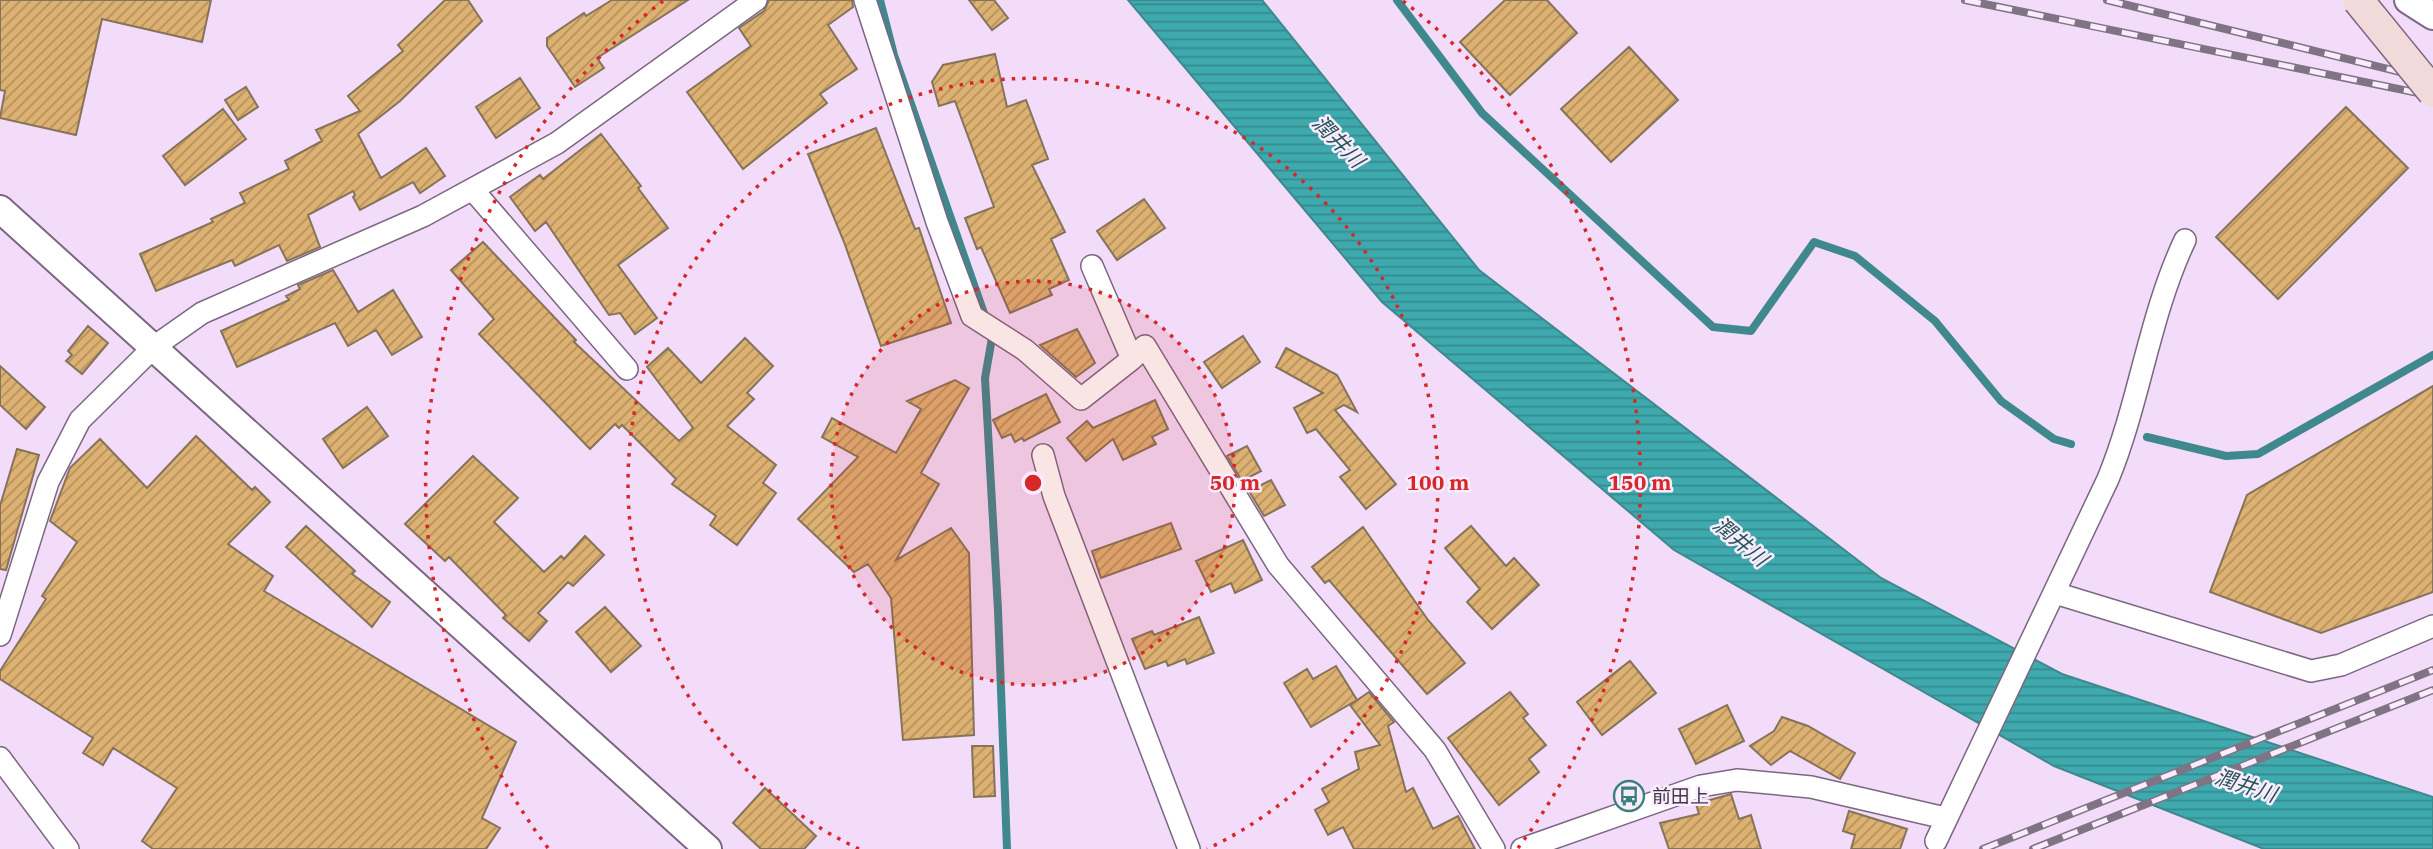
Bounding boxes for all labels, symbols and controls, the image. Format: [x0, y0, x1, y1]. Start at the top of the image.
water label: 潤井川 [1307, 109, 1372, 175]
text: 50 m [1210, 468, 1260, 496]
text: 100 m [1406, 468, 1470, 496]
text: 150 m [1608, 468, 1672, 496]
centre of rings [1021, 471, 1045, 495]
water label: 潤井川 [1708, 510, 1776, 573]
water label: 潤井川 [2212, 762, 2282, 809]
bus stop icon: 前田上 [1612, 779, 1646, 813]
place label: 前田上 [1652, 784, 1709, 808]

